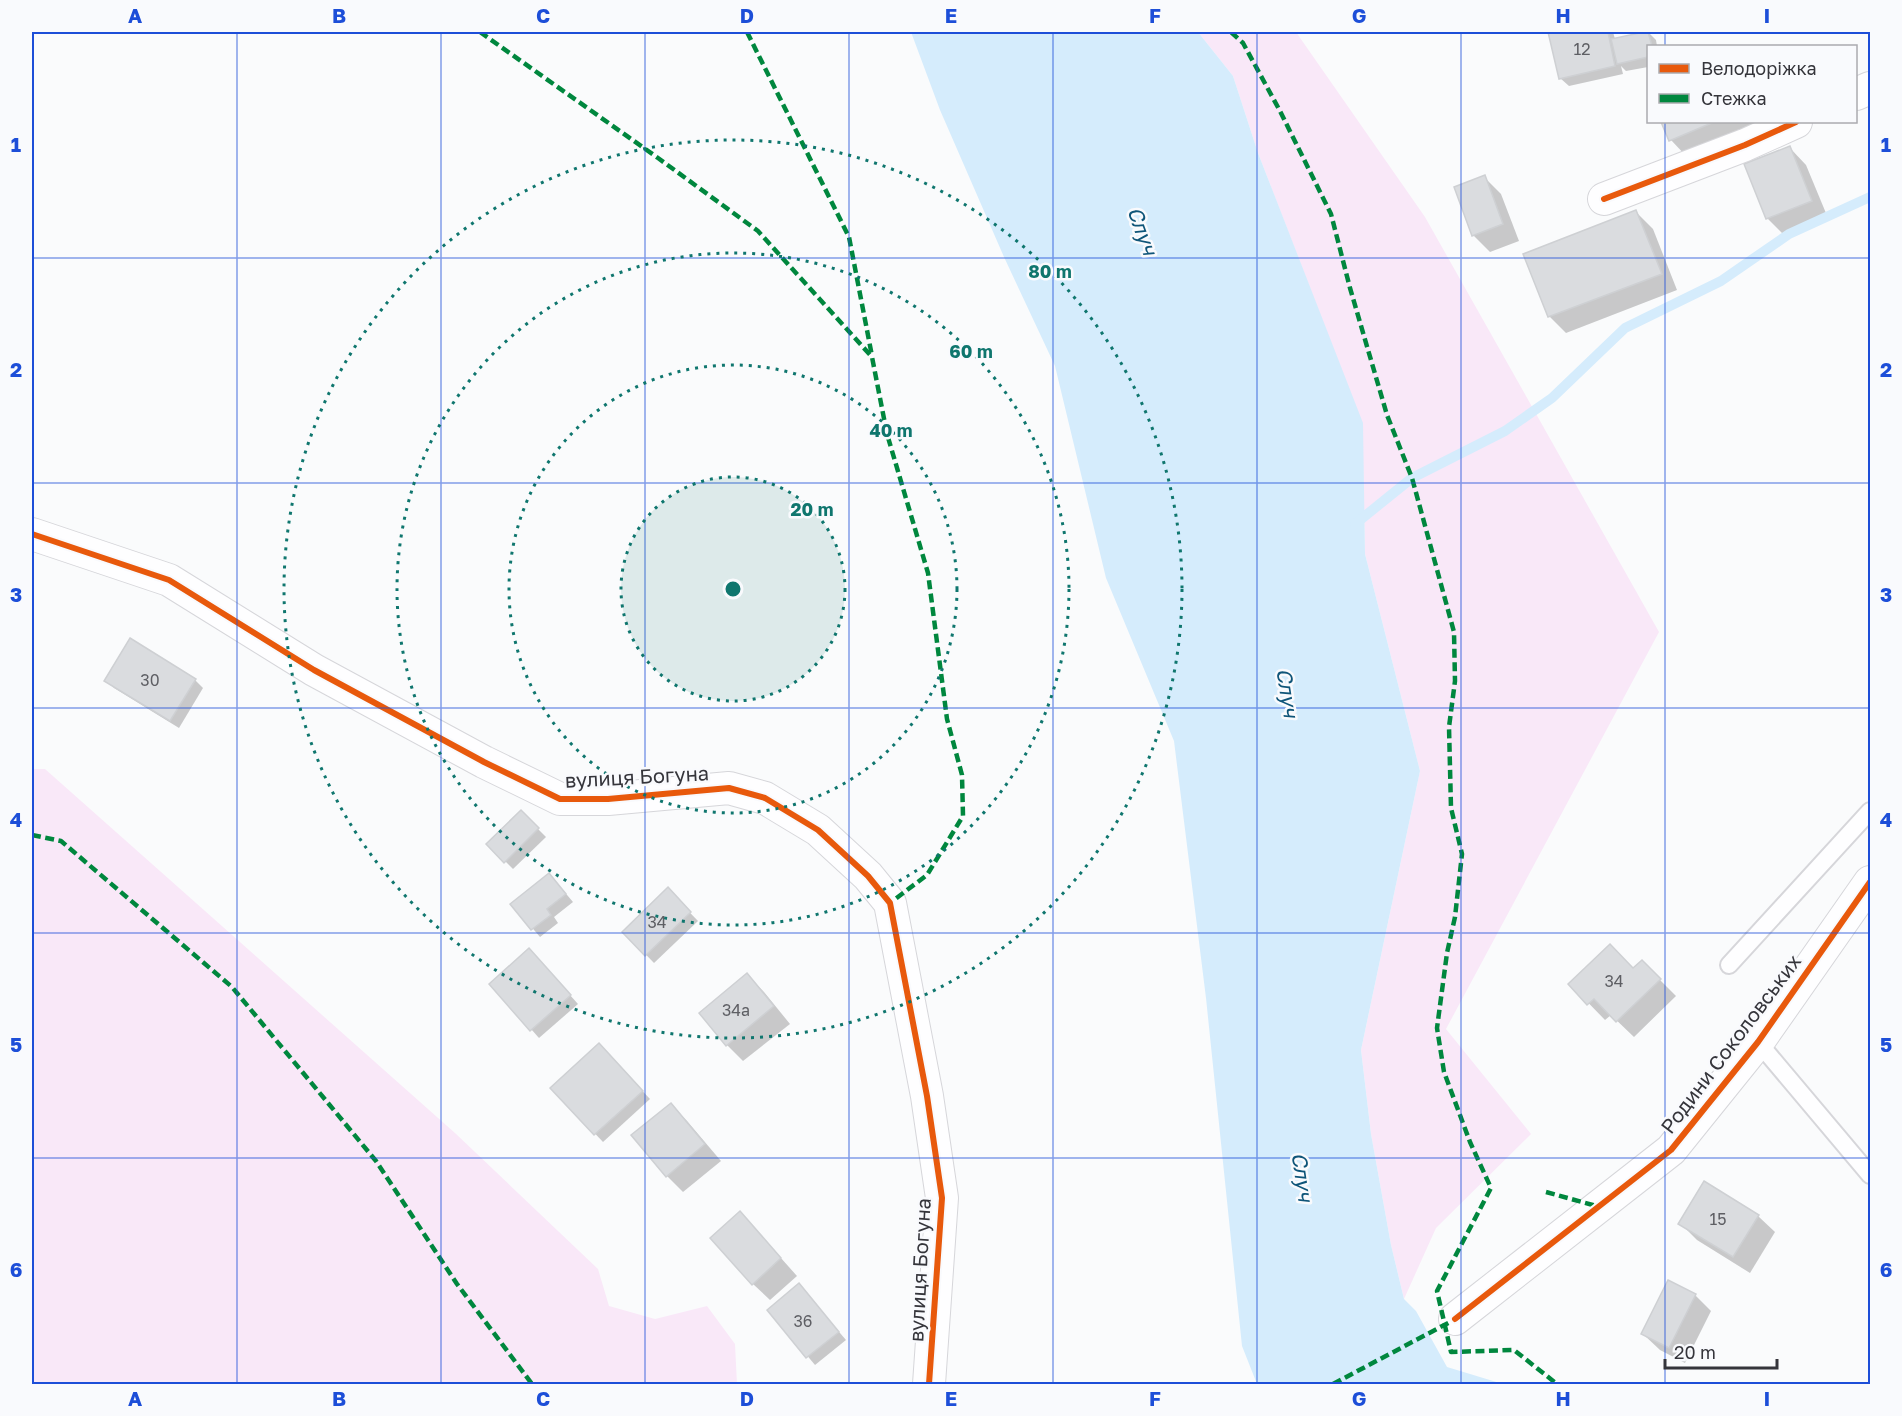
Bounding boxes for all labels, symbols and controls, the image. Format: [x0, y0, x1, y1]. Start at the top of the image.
text: A [128, 3, 142, 27]
text: B [332, 3, 346, 27]
text: C [536, 3, 550, 27]
text: D [740, 3, 754, 27]
text: E [945, 3, 957, 27]
text: F [1149, 3, 1161, 27]
text: G [1352, 3, 1366, 27]
text: H [1555, 3, 1571, 27]
text: I [1764, 3, 1770, 27]
house number: 12 [1573, 39, 1591, 59]
legend [1647, 45, 1857, 123]
text: Велодоріжка [1701, 57, 1817, 79]
text: Стежка [1701, 87, 1767, 109]
text: 1 [11, 132, 21, 156]
text: 1 [1881, 132, 1891, 156]
water label: Случ [1122, 203, 1164, 260]
text: 80 m [1028, 260, 1072, 282]
text: 60 m [949, 340, 993, 362]
text: 2 [10, 357, 22, 381]
text: 2 [1880, 357, 1892, 381]
text: 40 m [869, 419, 913, 441]
text: 20 m [791, 498, 833, 520]
centre of rings [723, 579, 743, 599]
text: 3 [10, 582, 22, 606]
text: 3 [1880, 582, 1892, 606]
water label: Случ [1271, 666, 1305, 721]
house number: 30 [140, 670, 160, 690]
street label: вулиця Богуна [564, 760, 710, 792]
text: 4 [10, 807, 22, 831]
text: 4 [1880, 807, 1892, 831]
house number: 34 [647, 912, 667, 932]
street label: Родини Соколовських [1655, 949, 1805, 1138]
house number: 34 [1604, 971, 1624, 991]
house number: 34а [722, 1000, 750, 1020]
text: 5 [10, 1032, 22, 1056]
text: 5 [1880, 1032, 1892, 1056]
water label: Случ [1287, 1151, 1319, 1205]
street label: вулиця Богуна [903, 1197, 935, 1343]
house number: 15 [1709, 1209, 1727, 1229]
text: 6 [10, 1257, 22, 1281]
text: 6 [1880, 1257, 1892, 1281]
house number: 36 [793, 1311, 813, 1331]
scale bar [1665, 1332, 1778, 1370]
text: 20 m [1674, 1341, 1716, 1363]
text: A [128, 1386, 142, 1410]
text: B [332, 1386, 346, 1410]
text: C [536, 1386, 550, 1410]
text: D [740, 1386, 754, 1410]
text: E [945, 1386, 957, 1410]
text: F [1149, 1386, 1161, 1410]
text: G [1352, 1386, 1366, 1410]
text: H [1555, 1386, 1571, 1410]
text: I [1764, 1386, 1770, 1410]

